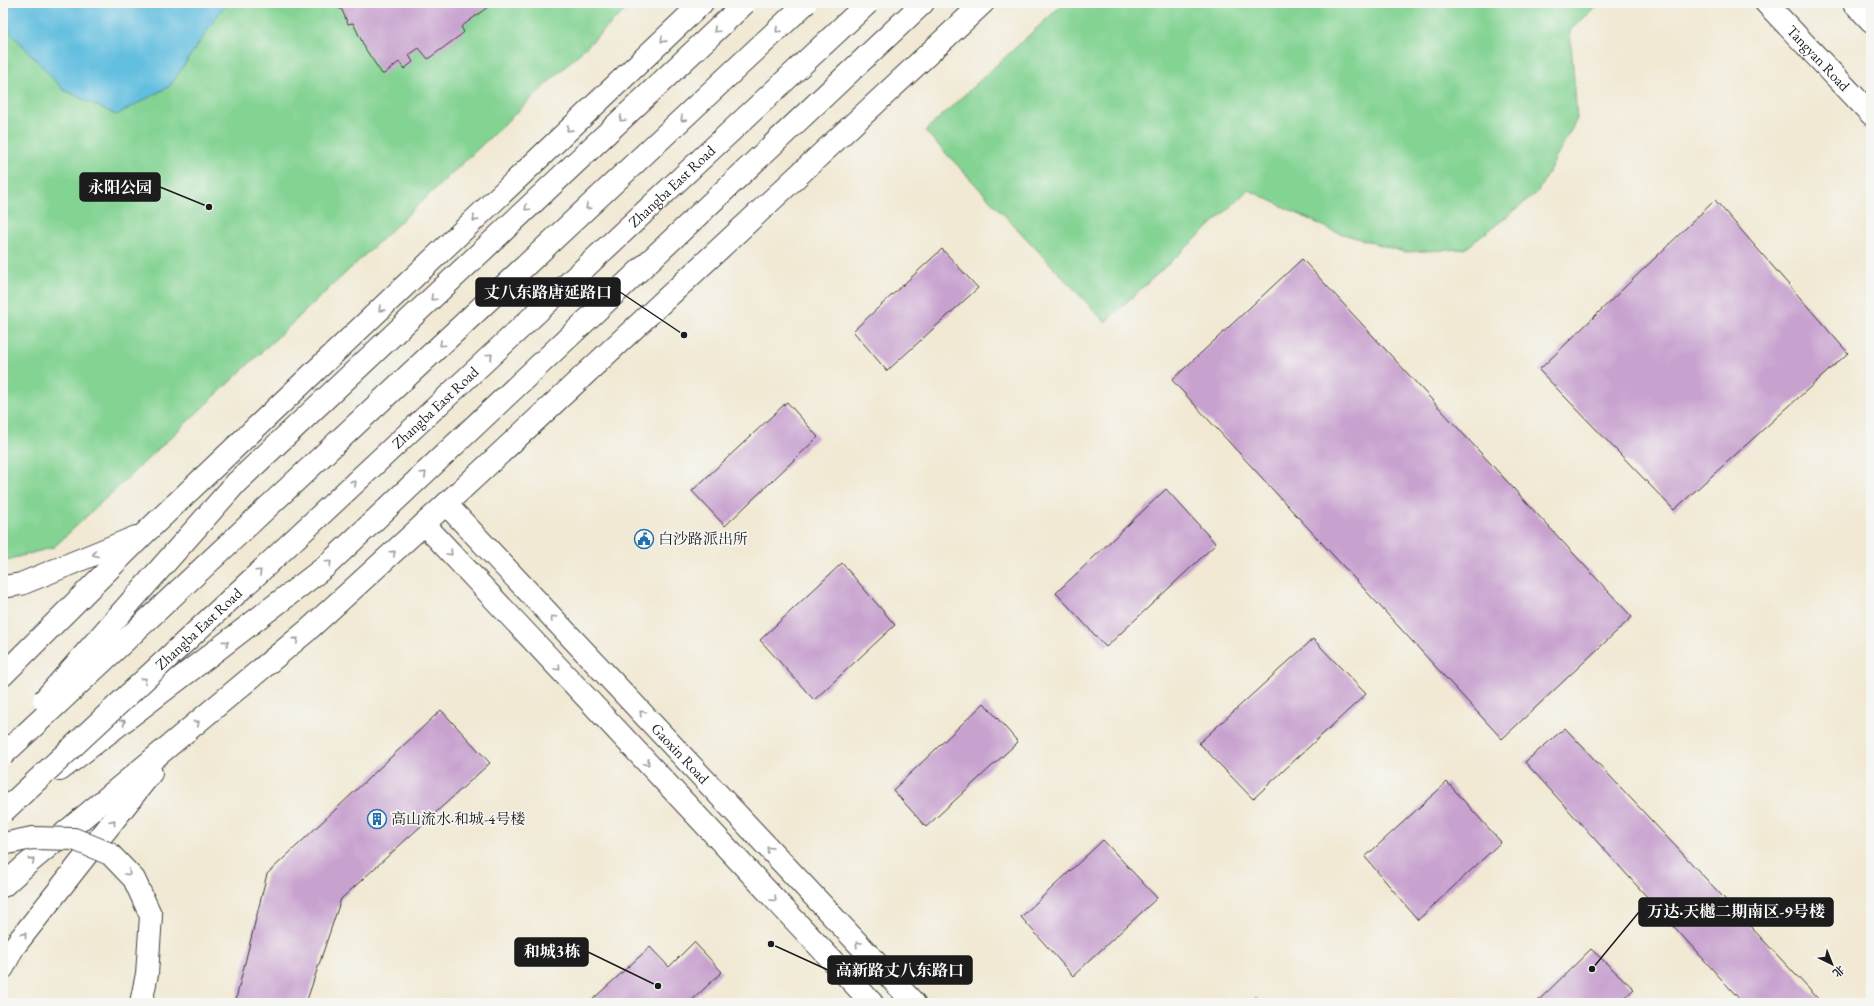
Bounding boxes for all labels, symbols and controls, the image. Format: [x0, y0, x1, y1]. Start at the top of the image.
street label: Tangyan Road [1783, 21, 1855, 95]
one-way arrow [713, 25, 721, 33]
one-way arrow [775, 25, 783, 32]
one-way arrow [661, 35, 668, 42]
one-way arrow [619, 114, 627, 122]
one-way arrow [680, 114, 688, 121]
one-way arrow [566, 124, 574, 132]
street label: Zhangba East Road [624, 141, 719, 231]
callout: 永阳公园 [80, 173, 160, 201]
text: 永阳公园 [88, 177, 152, 198]
one-way arrow [585, 203, 593, 210]
one-way arrow [524, 204, 532, 211]
one-way arrow [472, 214, 480, 222]
callout: 丈八东路唐延路口 [476, 278, 620, 306]
text: 丈八东路唐延路口 [484, 282, 612, 303]
one-way arrow [430, 293, 438, 300]
one-way arrow [378, 304, 386, 311]
one-way arrow [439, 339, 447, 347]
one-way arrow [485, 353, 493, 361]
street label: Zhangba East Road [388, 362, 483, 452]
one-way arrow [419, 472, 426, 479]
one-way arrow [349, 481, 357, 488]
public building icon: 白沙路派出所 [633, 528, 655, 550]
place label: 白沙路派出所 [658, 529, 748, 548]
one-way arrow [445, 548, 453, 556]
one-way arrow [92, 549, 99, 557]
one-way arrow [388, 550, 396, 557]
one-way arrow [324, 560, 332, 568]
one-way arrow [254, 569, 262, 577]
street label: Zhangba East Road [151, 583, 246, 674]
one-way arrow [551, 615, 558, 623]
one-way arrow [292, 637, 299, 644]
one-way arrow [222, 640, 229, 647]
one-way arrow [553, 663, 561, 671]
one-way arrow [139, 677, 147, 685]
one-way arrow [639, 710, 647, 718]
street label: Gaoxin Road [647, 719, 714, 788]
one-way arrow [118, 720, 125, 727]
one-way arrow [192, 721, 199, 728]
one-way arrow [642, 758, 650, 766]
building icon: 高山流水·和城-4号楼 [366, 808, 388, 830]
place label: 高山流水·和城-4号楼 [391, 809, 525, 828]
one-way arrow [108, 819, 115, 826]
one-way arrow [767, 846, 774, 854]
one-way arrow [27, 857, 35, 864]
one-way arrow [123, 868, 131, 876]
one-way arrow [770, 894, 777, 902]
callout: 万达·天樾二期南区-9号楼 [1639, 898, 1833, 926]
text: 万达·天樾二期南区-9号楼 [1647, 901, 1825, 922]
one-way arrow [19, 932, 26, 939]
callout: 和城3栋 [515, 938, 588, 966]
text: 和城3栋 [524, 941, 580, 962]
one-way arrow [855, 941, 863, 949]
north arrow [1812, 944, 1852, 984]
callout: 高新路丈八东路口 [828, 956, 972, 984]
text: 高新路丈八东路口 [836, 960, 964, 981]
text: 北 [1830, 962, 1848, 980]

